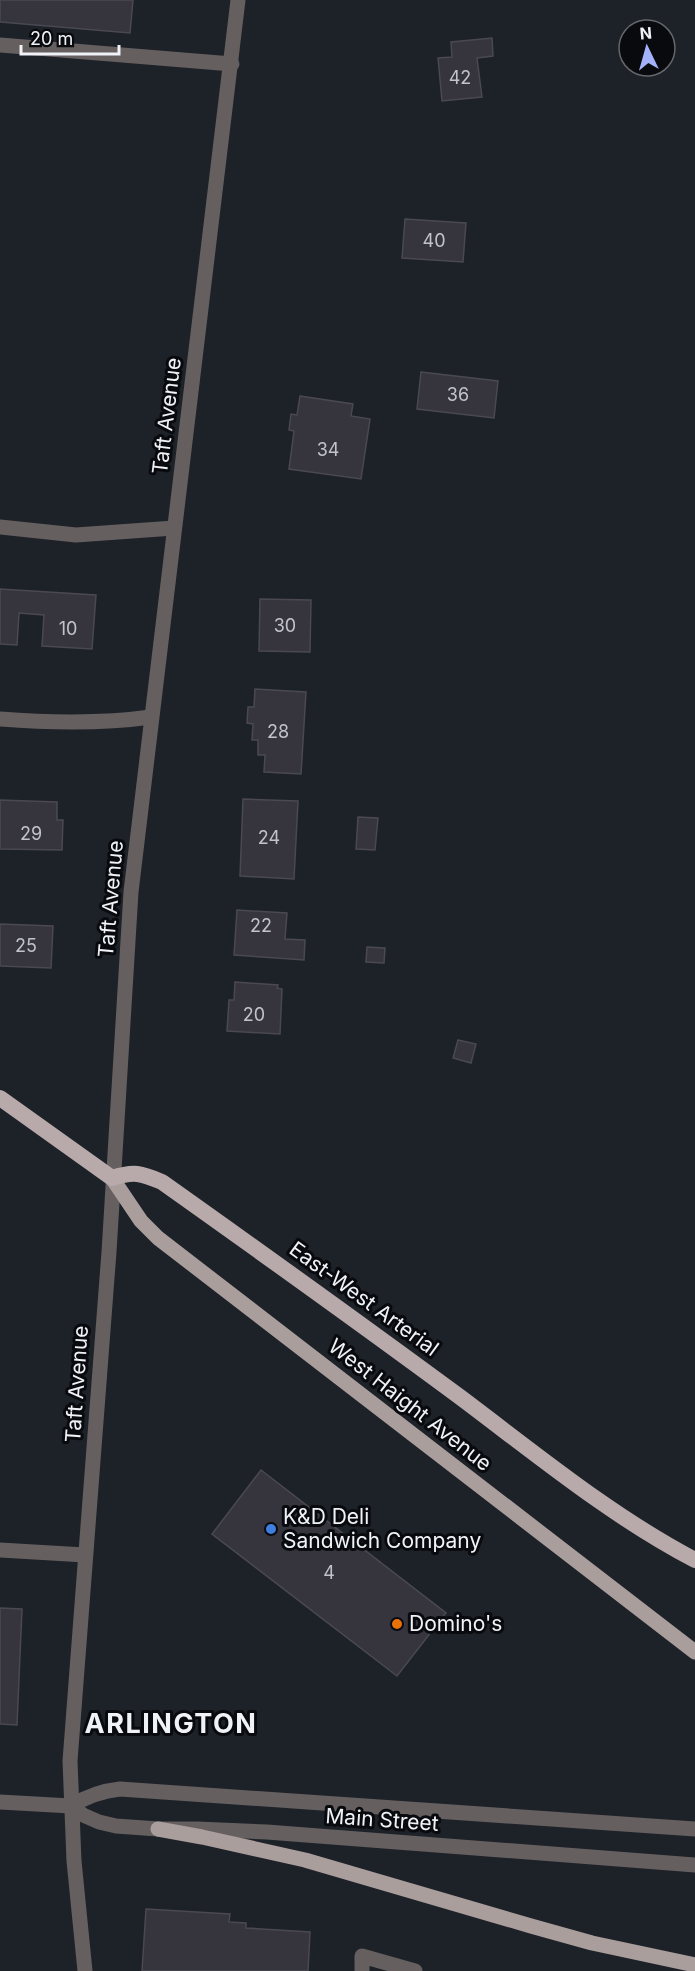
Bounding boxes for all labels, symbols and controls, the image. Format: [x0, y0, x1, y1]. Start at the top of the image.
scale bar [21, 18, 118, 56]
north arrow [617, 18, 677, 78]
text: N [639, 23, 653, 44]
text: 20 m [30, 28, 73, 49]
house number: 42 [449, 67, 471, 88]
house number: 40 [423, 230, 445, 251]
street label: Taft Avenue [147, 356, 186, 476]
house number: 36 [447, 384, 469, 405]
house number: 34 [317, 439, 339, 460]
house number: 30 [274, 615, 296, 636]
house number: 10 [59, 618, 77, 639]
house number: 28 [267, 721, 289, 742]
house number: 29 [20, 823, 42, 844]
house number: 24 [258, 827, 280, 848]
street label: Taft Avenue [93, 839, 128, 959]
house number: 22 [250, 915, 272, 936]
house number: 25 [15, 935, 37, 956]
house number: 20 [243, 1004, 265, 1025]
street label: East-West Arterial [285, 1236, 444, 1361]
street label: Taft Avenue [60, 1325, 93, 1443]
street label: West Haight Avenue [324, 1333, 497, 1476]
place label: K&D Deli Sandwich Company [283, 1504, 481, 1553]
marker: K&D Deli Sandwich Company [264, 1522, 278, 1536]
house number: 4 [323, 1562, 335, 1583]
place label: Domino's [409, 1611, 502, 1636]
marker: Domino's [390, 1617, 404, 1631]
district label: ARLINGTON [85, 1707, 257, 1740]
street label: Main Street [325, 1803, 440, 1836]

